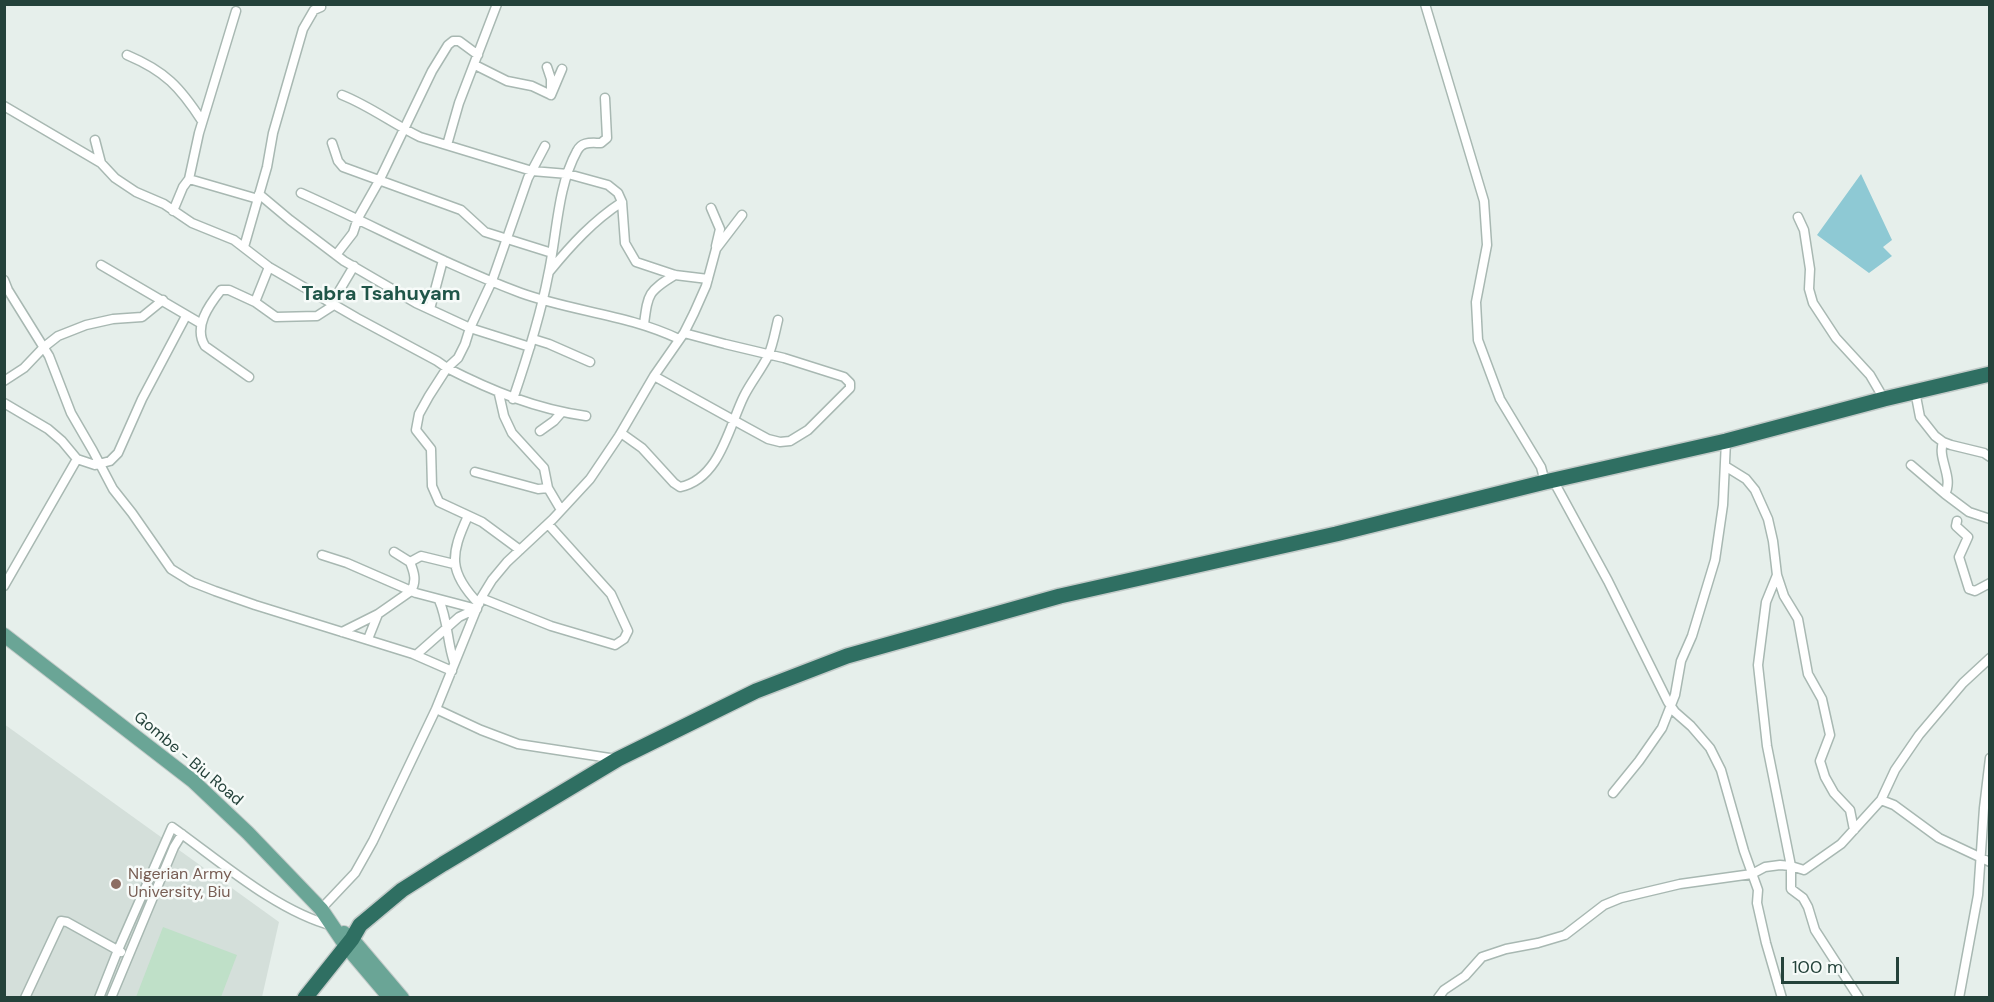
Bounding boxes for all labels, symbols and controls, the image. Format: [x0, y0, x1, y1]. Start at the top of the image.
district label: Tabra Tsahuyam [301, 283, 461, 307]
street label: Gombe - Biu Road [130, 708, 246, 810]
place label: Nigerian Army University, Biu [128, 865, 232, 903]
marker: Nigerian Army University, Biu [109, 877, 123, 891]
scale bar [1784, 945, 1902, 983]
text: 100 m [1792, 955, 1843, 979]

